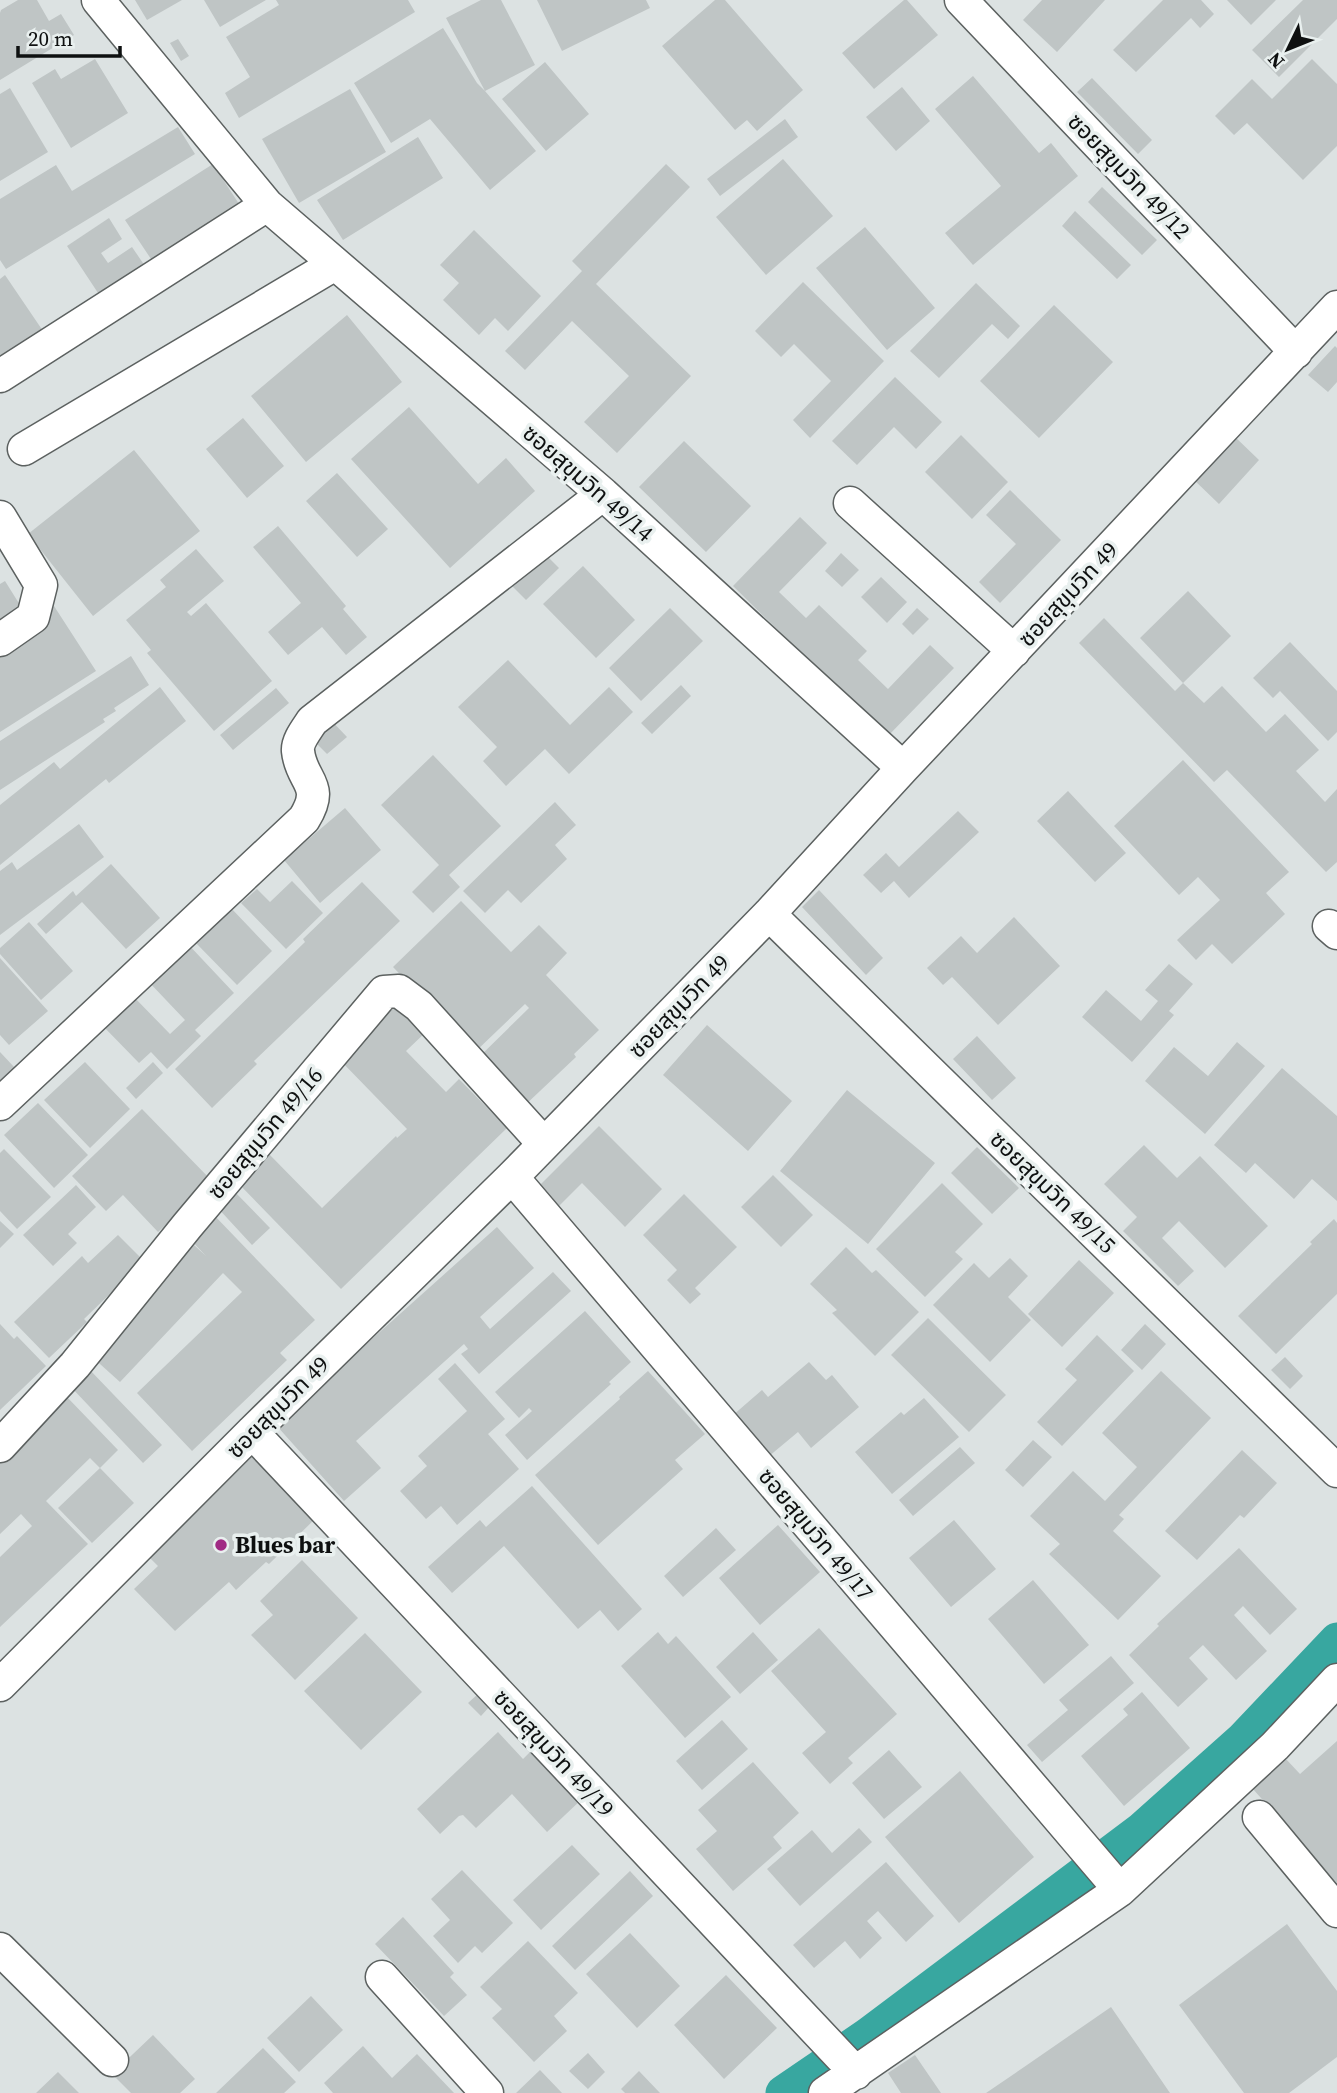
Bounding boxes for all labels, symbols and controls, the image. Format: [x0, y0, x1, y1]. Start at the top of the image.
scale bar [18, 14, 119, 58]
north arrow [1253, 14, 1323, 84]
text: 20 m [28, 24, 73, 53]
text: N [1261, 47, 1290, 75]
street label: ซอยสุขุมวิท 49/12 [1061, 106, 1197, 246]
street label: ซอยสุขุมวิท 49/14 [516, 417, 661, 549]
street label: ซอยสุขุมวิท 49 [1011, 534, 1125, 654]
street label: ซอยสุขุมวิท 49 [621, 947, 737, 1065]
street label: ซอยสุขุมวิท 49/16 [200, 1060, 330, 1206]
street label: ซอยสุขุมวิท 49/15 [983, 1124, 1123, 1260]
street label: ซอยสุขุมวิท 49 [220, 1349, 336, 1465]
street label: ซอยสุขุมวิท 49/17 [751, 1461, 881, 1607]
place label: Blues bar [235, 1529, 335, 1561]
marker: Blues bar [213, 1537, 229, 1553]
street label: ซอยสุขุมวิท 49/19 [486, 1682, 622, 1824]

